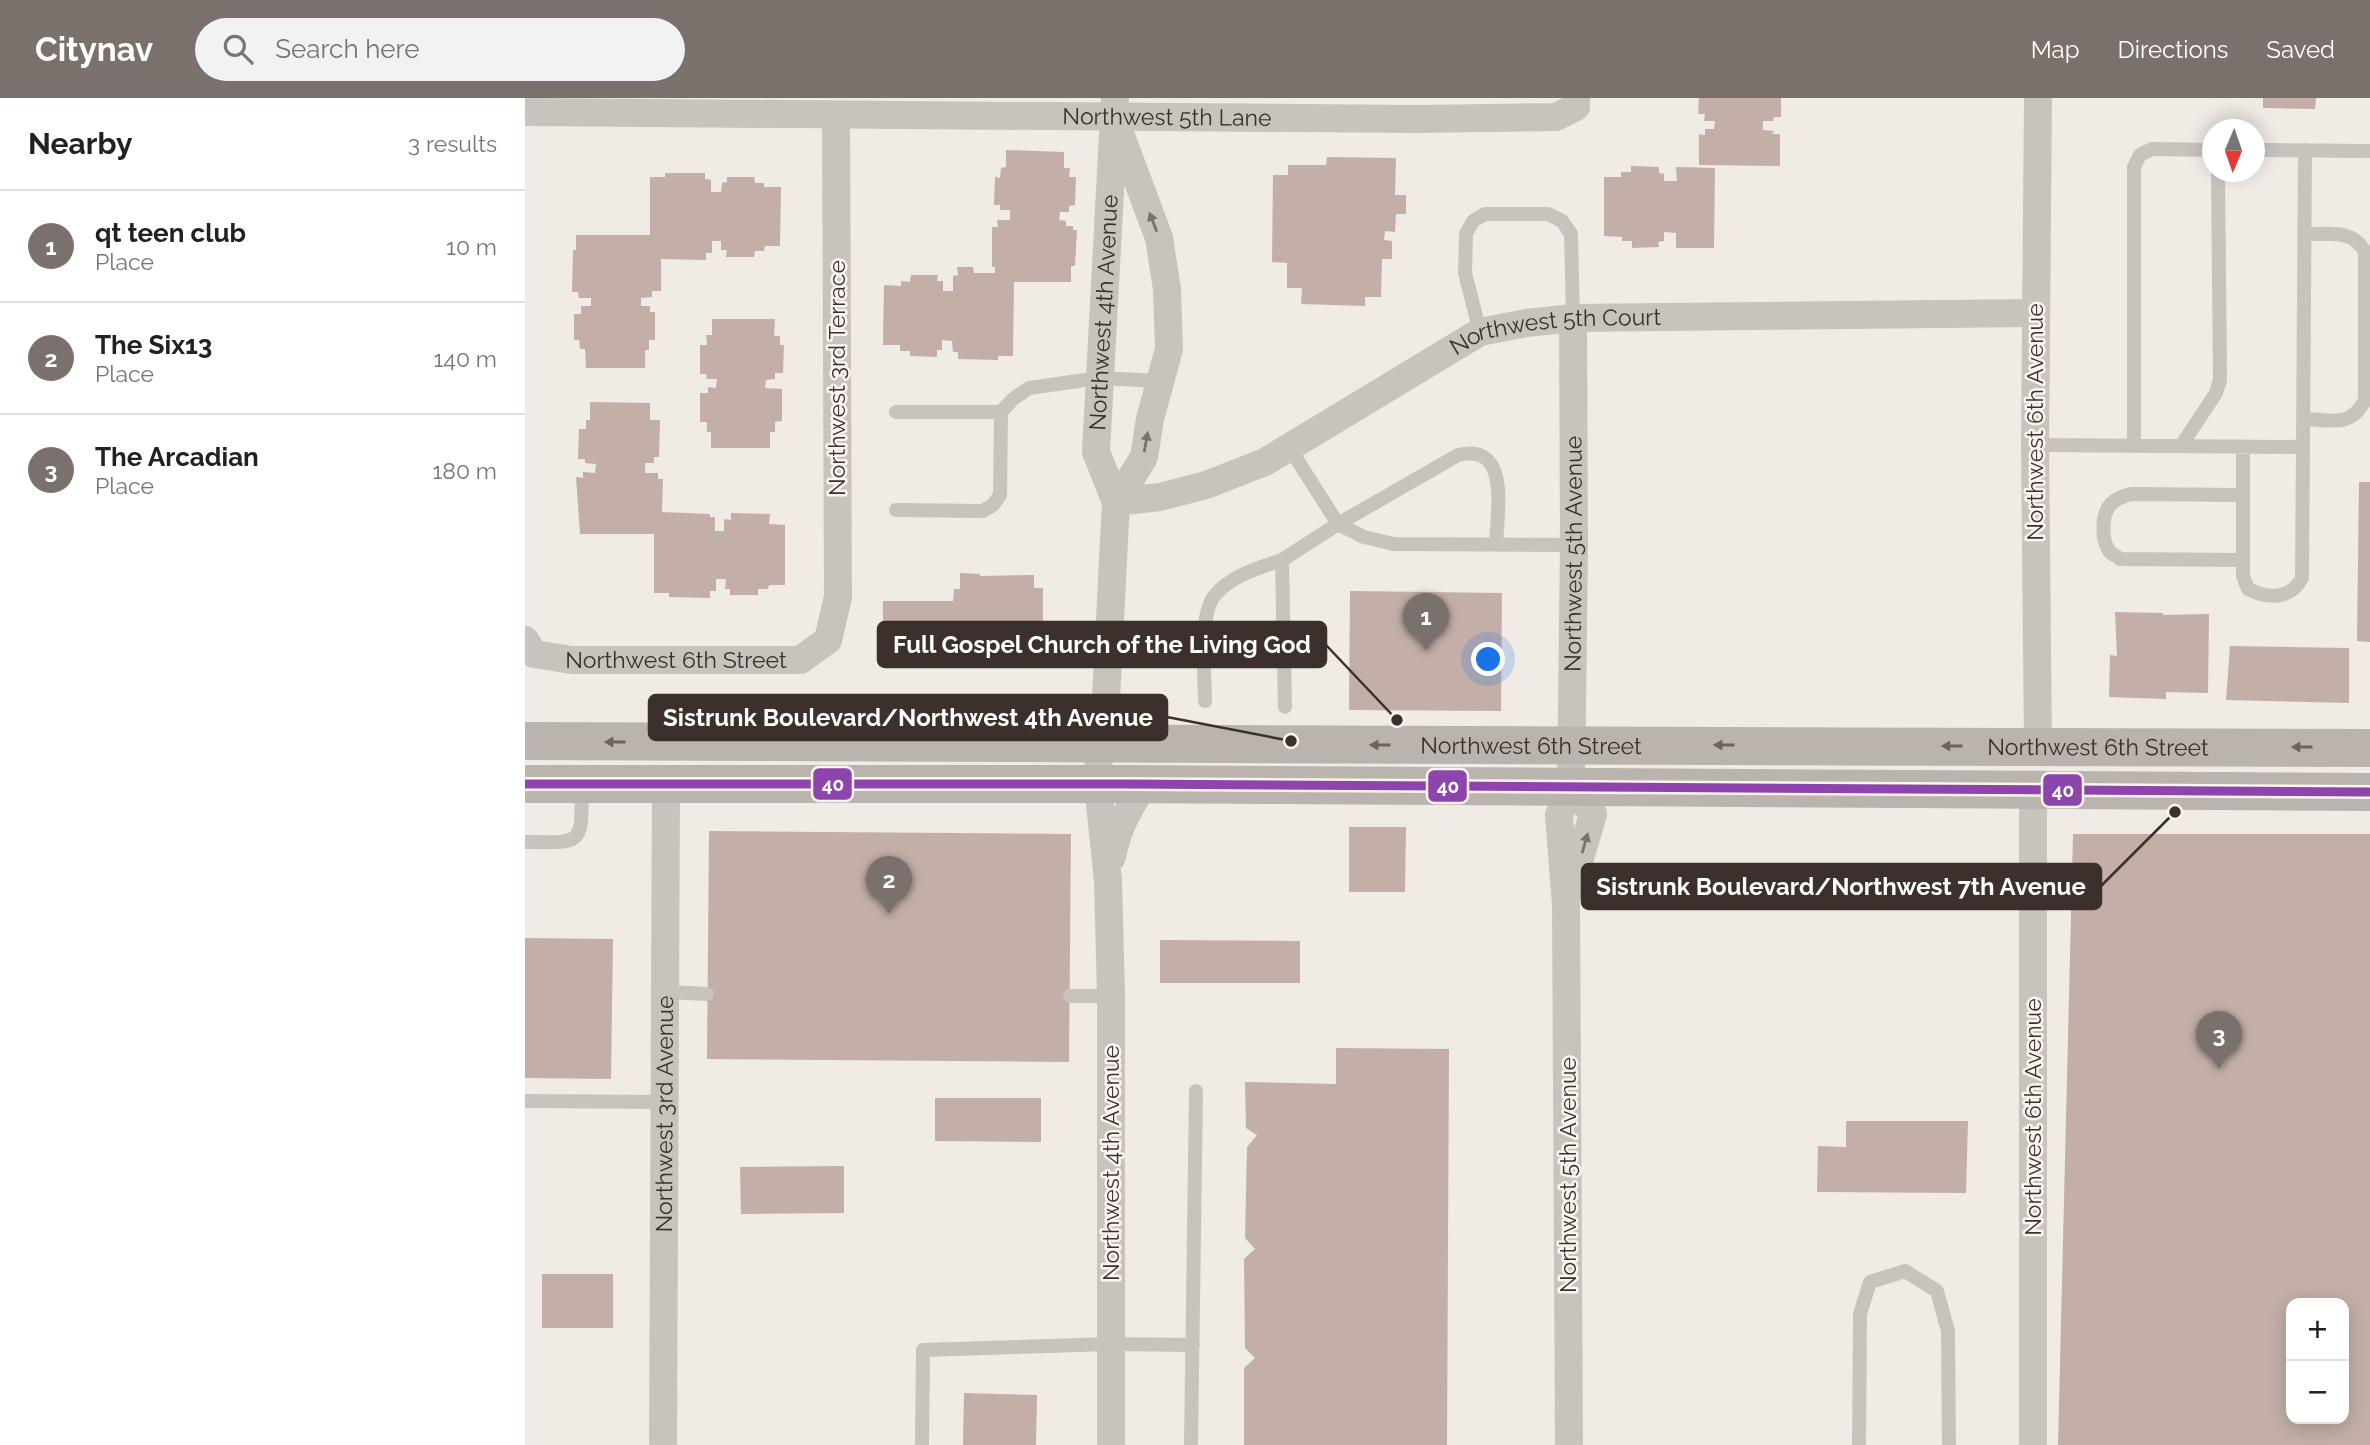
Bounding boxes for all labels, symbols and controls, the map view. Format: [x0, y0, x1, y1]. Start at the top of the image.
search box [195, 18, 685, 81]
text: Citynav [35, 30, 153, 69]
icon: search [219, 30, 257, 68]
text: Search here [275, 34, 420, 64]
text: Map [2031, 35, 2080, 64]
text: Directions [2118, 35, 2228, 64]
text: Saved [2266, 35, 2335, 64]
street label: Northwest 5th Lane [1062, 102, 1272, 131]
north arrow [2202, 119, 2265, 182]
text: Nearby [28, 126, 132, 161]
text: 3 results [408, 130, 497, 157]
street label: Northwest 4th Avenue [1083, 194, 1123, 431]
one-way arrow [1148, 212, 1159, 233]
text: qt teen club [95, 218, 246, 248]
text: 1 [45, 233, 57, 260]
text: 10 m [446, 233, 497, 260]
text: Place [95, 248, 154, 275]
street label: Northwest 3rd Terrace [823, 260, 850, 496]
street label: Northwest 5th Court [1445, 303, 1661, 360]
street label: Northwest 6th Avenue [2021, 303, 2048, 541]
text: The Six13 [95, 330, 212, 360]
text: 2 [45, 345, 57, 372]
text: 140 m [434, 345, 497, 372]
text: Place [95, 360, 154, 387]
one-way arrow [1141, 431, 1152, 453]
street label: Northwest 5th Avenue [1558, 436, 1587, 672]
text: The Arcadian [95, 442, 259, 472]
text: 3 [45, 457, 57, 484]
text: 180 m [432, 457, 497, 484]
text: Place [95, 472, 154, 499]
pin: 1 [1403, 593, 1449, 651]
callout: Full Gospel Church of the Living God [878, 622, 1326, 667]
text: Full Gospel Church of the Living God [893, 630, 1311, 659]
your location [1471, 642, 1505, 676]
street label: Northwest 6th Street [565, 646, 787, 673]
callout: Sistrunk Boulevard/Northwest 4th Avenue [649, 695, 1167, 740]
text: Sistrunk Boulevard/Northwest 4th Avenue [663, 703, 1153, 732]
street label: Northwest 6th Street [1420, 732, 1642, 759]
street label: Northwest 6th Street [1987, 733, 2209, 761]
one-way arrow [603, 736, 625, 748]
one-way arrow [1369, 739, 1391, 751]
one-way arrow [1713, 739, 1735, 751]
one-way arrow [1941, 740, 1963, 752]
one-way arrow [2291, 741, 2313, 753]
line badge: 40 [812, 767, 853, 801]
line badge: 40 [1427, 769, 1468, 803]
text: 40 [822, 773, 844, 795]
line badge: 40 [2042, 773, 2083, 807]
text: 40 [1437, 775, 1459, 797]
text: 40 [2052, 779, 2074, 801]
one-way arrow [1580, 832, 1590, 853]
pin: 2 [866, 856, 912, 914]
callout: Sistrunk Boulevard/Northwest 7th Avenue [1582, 864, 2101, 909]
text: Sistrunk Boulevard/Northwest 7th Avenue [1596, 872, 2086, 901]
street label: Northwest 3rd Avenue [650, 995, 678, 1233]
street label: Northwest 6th Avenue [2019, 998, 2046, 1236]
pin: 3 [2196, 1011, 2242, 1069]
street label: Northwest 4th Avenue [1097, 1045, 1124, 1281]
street label: Northwest 5th Avenue [1554, 1057, 1581, 1293]
map controls [2286, 1298, 2349, 1424]
button: + [2286, 1298, 2349, 1361]
button: − [2286, 1361, 2349, 1424]

